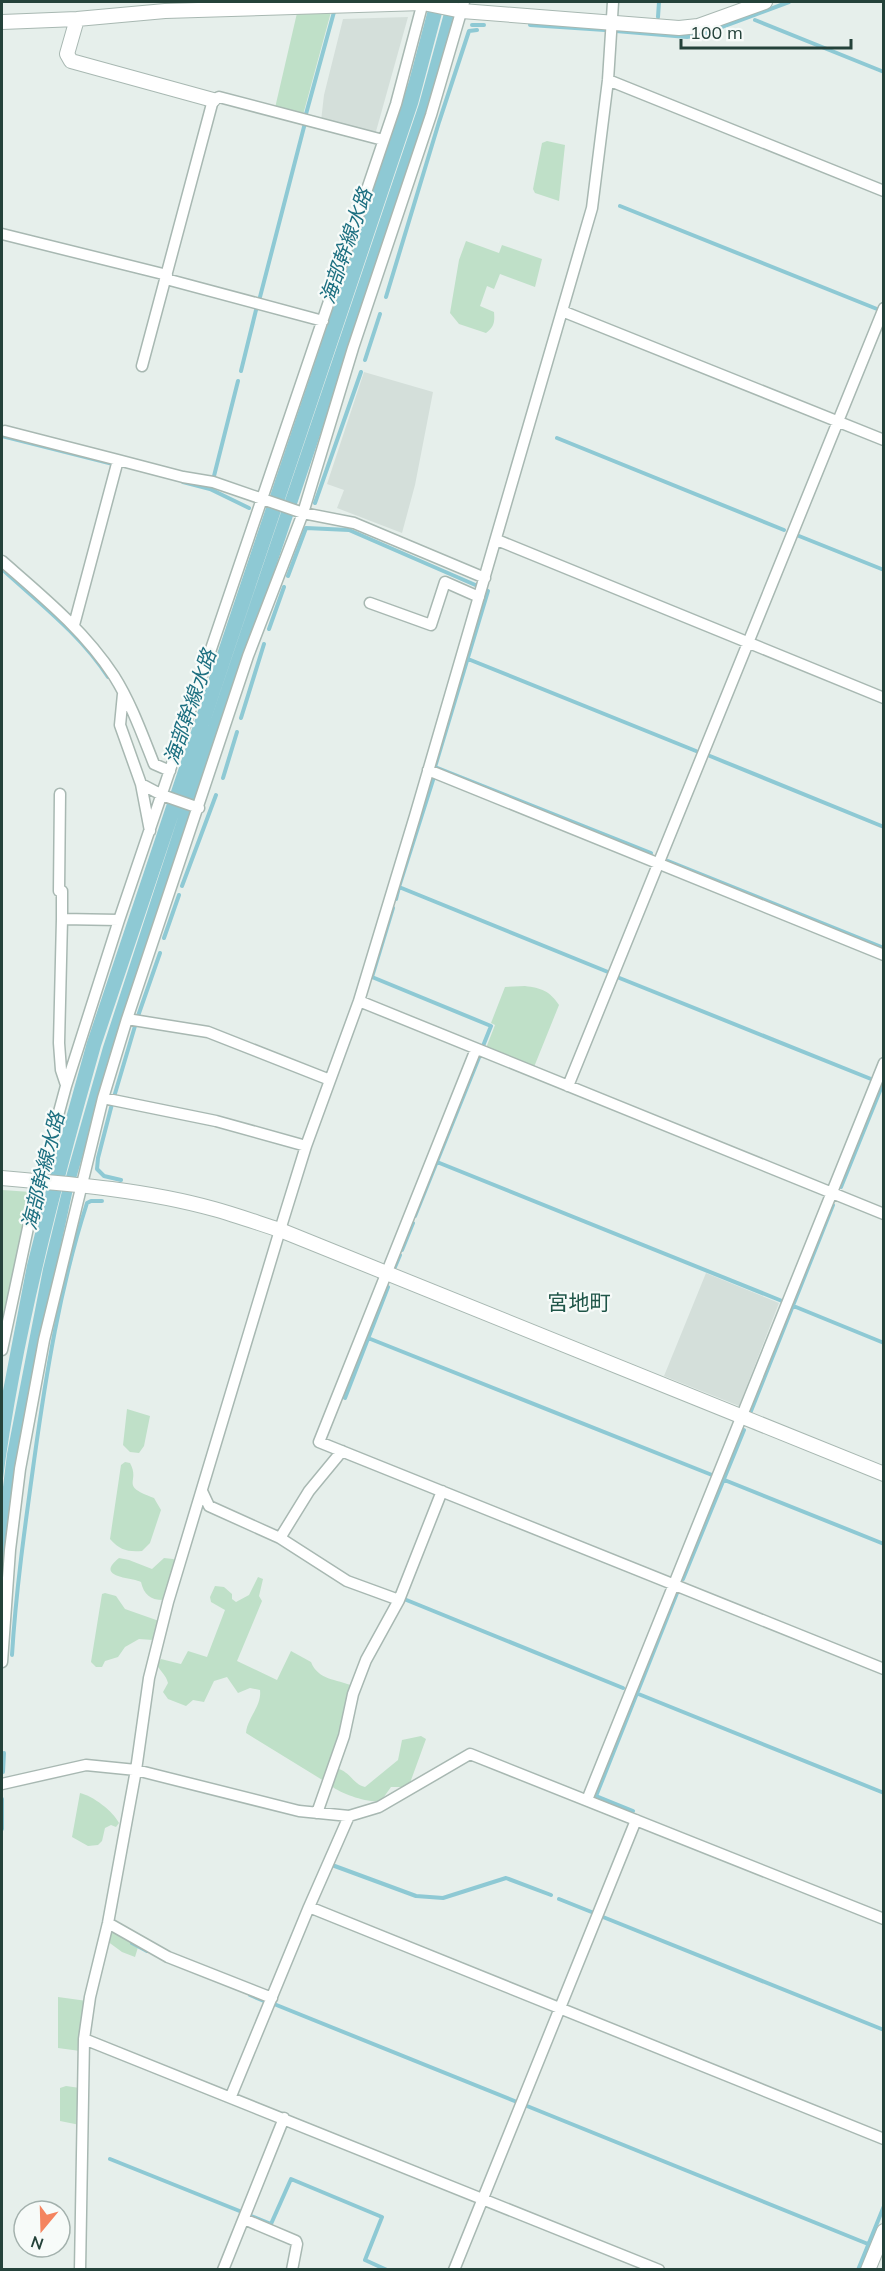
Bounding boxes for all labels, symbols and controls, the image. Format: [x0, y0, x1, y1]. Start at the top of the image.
scale bar [681, 12, 850, 50]
text: 100 m [690, 21, 743, 44]
water label: 海部幹線水路 [314, 183, 378, 307]
water label: 海部幹線水路 [158, 644, 222, 768]
water label: 海部幹線水路 [16, 1108, 70, 1232]
district label: 宮地町 [548, 1289, 611, 1315]
north arrow [12, 2199, 72, 2259]
text: N [28, 2232, 46, 2255]

